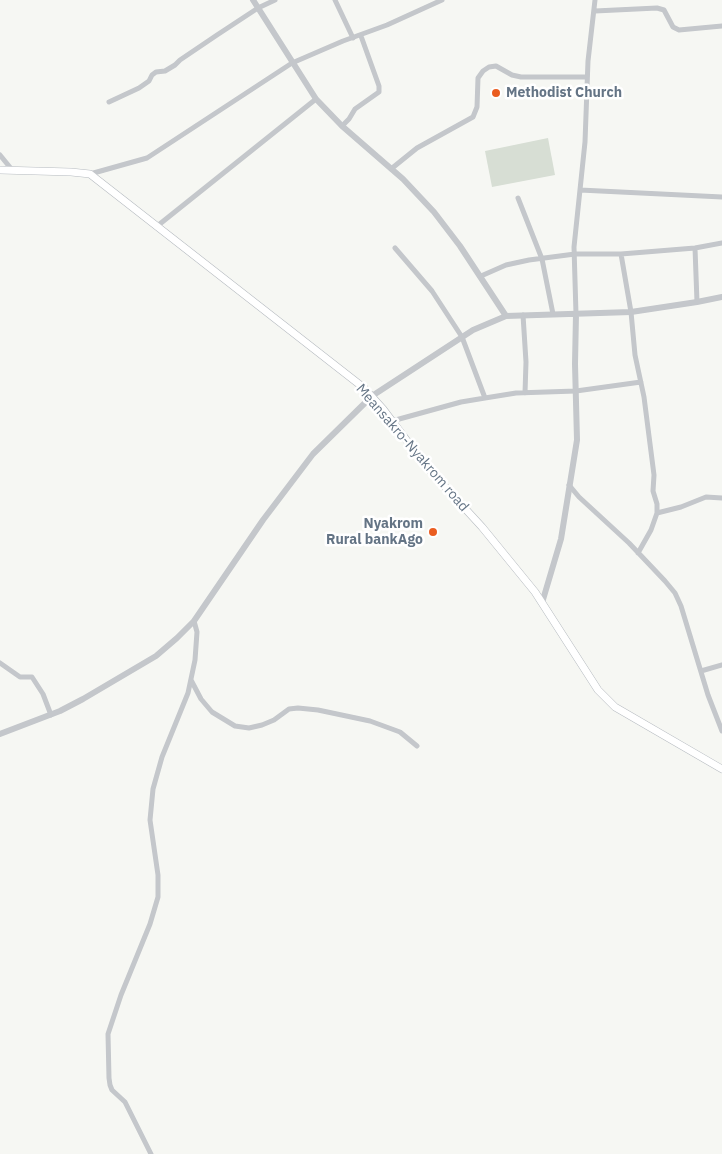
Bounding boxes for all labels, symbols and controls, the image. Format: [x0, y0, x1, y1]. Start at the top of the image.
place label: Methodist Church [506, 85, 622, 101]
marker: Methodist Church [490, 87, 502, 99]
street label: Meansakro-Nyakrom road [352, 381, 472, 515]
place label: Nyakrom Rural bankAgo [326, 516, 423, 548]
marker: Nyakrom Rural bankAgo [427, 526, 439, 538]

